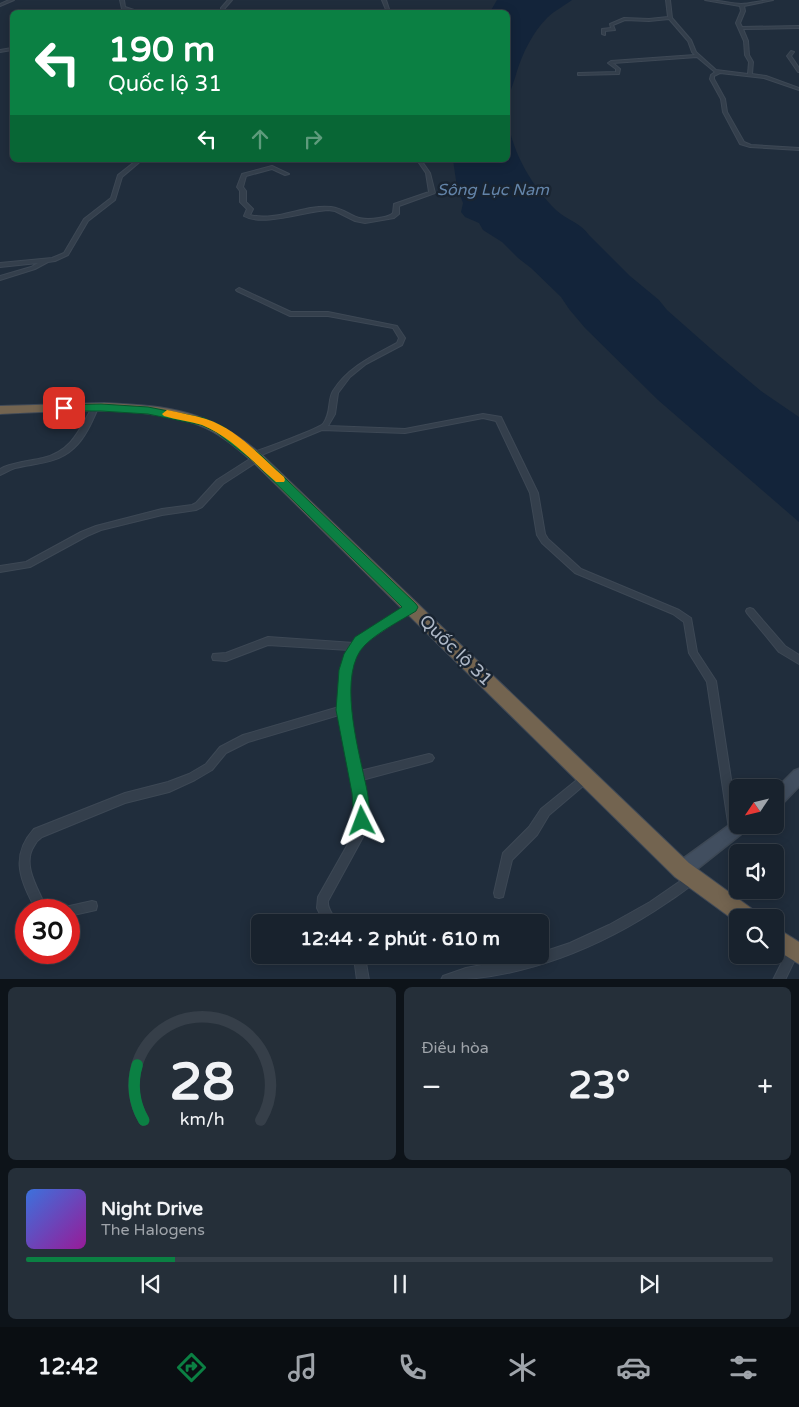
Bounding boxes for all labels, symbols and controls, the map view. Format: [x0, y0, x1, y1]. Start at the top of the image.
text: 190 m [108, 29, 215, 71]
icon: left [25, 30, 90, 95]
text: Quốc lộ 31 [108, 71, 222, 97]
icon: left [193, 125, 221, 153]
icon: ahead [246, 125, 274, 153]
icon: right [299, 125, 327, 153]
water label: Sông Lục Nam [437, 180, 549, 200]
pin [43, 387, 85, 429]
icon: arrive [50, 394, 78, 422]
street label: Quốc lộ 31 [415, 610, 497, 690]
north arrow [729, 779, 784, 834]
map controls [729, 779, 784, 964]
position arrow [335, 794, 387, 846]
button: sound [729, 844, 784, 899]
speed limit sign: 30 [15, 899, 80, 964]
button: search [729, 909, 784, 964]
text: 12:44 · 2 phút · 610 m [300, 928, 500, 950]
text: Điều hòa [422, 1038, 489, 1058]
text: 28 [169, 1051, 234, 1114]
text: 23° [568, 1063, 630, 1109]
text: − [422, 1070, 441, 1104]
text: + [757, 1070, 773, 1104]
text: km/h [179, 1109, 224, 1130]
text: Night Drive [101, 1198, 203, 1220]
text: The Halogens [101, 1220, 205, 1240]
icon: previous [137, 1270, 165, 1298]
icon: pause [386, 1270, 414, 1298]
icon: next [635, 1270, 663, 1298]
icon: directions [174, 1350, 209, 1385]
icon: music [285, 1350, 320, 1385]
icon: phone [395, 1350, 430, 1385]
icon: climate [505, 1350, 540, 1385]
icon: car [616, 1350, 651, 1385]
icon: filters [726, 1350, 761, 1385]
text: 12:42 [38, 1354, 99, 1380]

